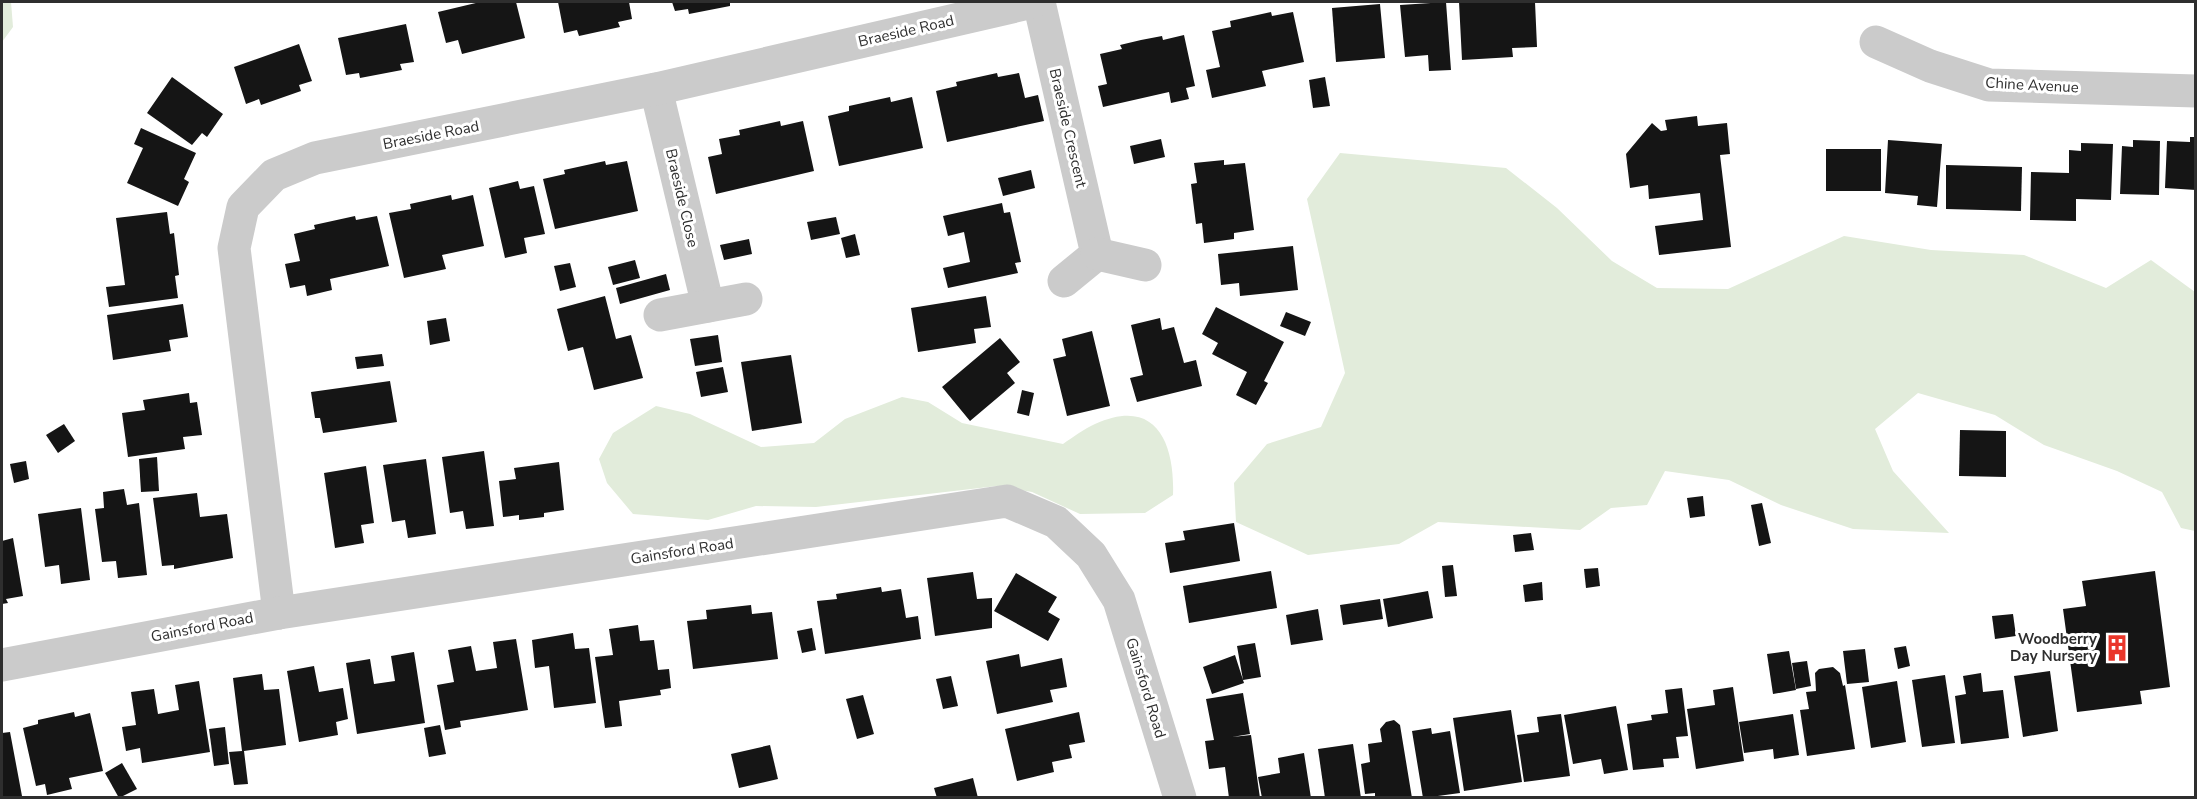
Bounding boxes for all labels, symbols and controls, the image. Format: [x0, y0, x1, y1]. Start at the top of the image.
street label: Braeside Road [856, 10, 956, 52]
street label: Braeside Crescent [1045, 66, 1092, 190]
street label: Chine Avenue [1985, 73, 2079, 97]
street label: Braeside Road [381, 116, 481, 154]
street label: Braeside Close [661, 147, 703, 249]
street label: Gainsford Road [629, 533, 735, 569]
street label: Gainsford Road [149, 607, 255, 647]
place label: Woodberry Day Nursery [2010, 629, 2097, 666]
building icon: Woodberry Day Nursery [2102, 633, 2132, 663]
street label: Gainsford Road [1121, 635, 1171, 741]

